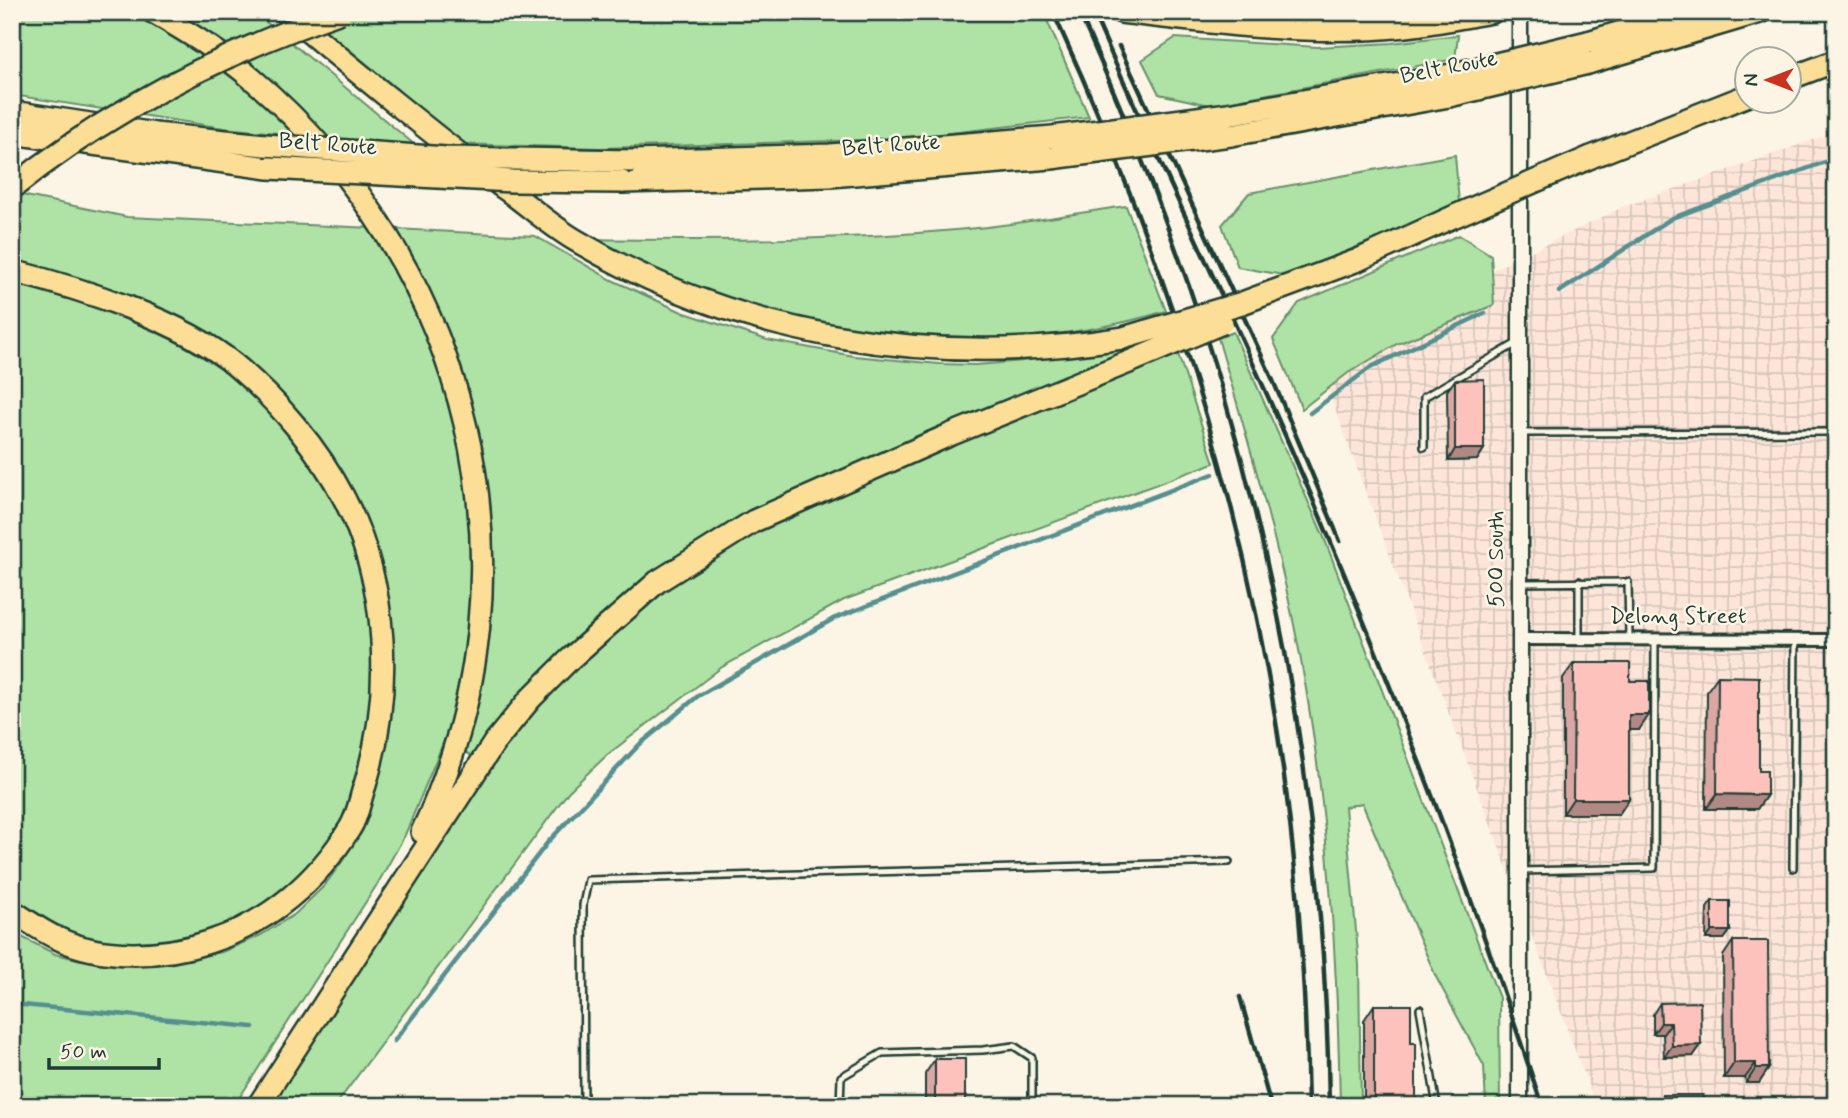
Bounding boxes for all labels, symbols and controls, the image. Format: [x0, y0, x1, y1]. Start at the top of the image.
street label: Belt Route [1398, 44, 1500, 92]
north arrow [1732, 46, 1802, 116]
text: N [1740, 74, 1765, 86]
street label: Belt Route [278, 127, 378, 163]
street label: Belt Route [841, 128, 941, 164]
street label: 500 South [1482, 511, 1512, 607]
street label: Delong Street [1609, 602, 1747, 632]
scale bar [49, 1027, 159, 1071]
text: 50 m [60, 1038, 107, 1066]

